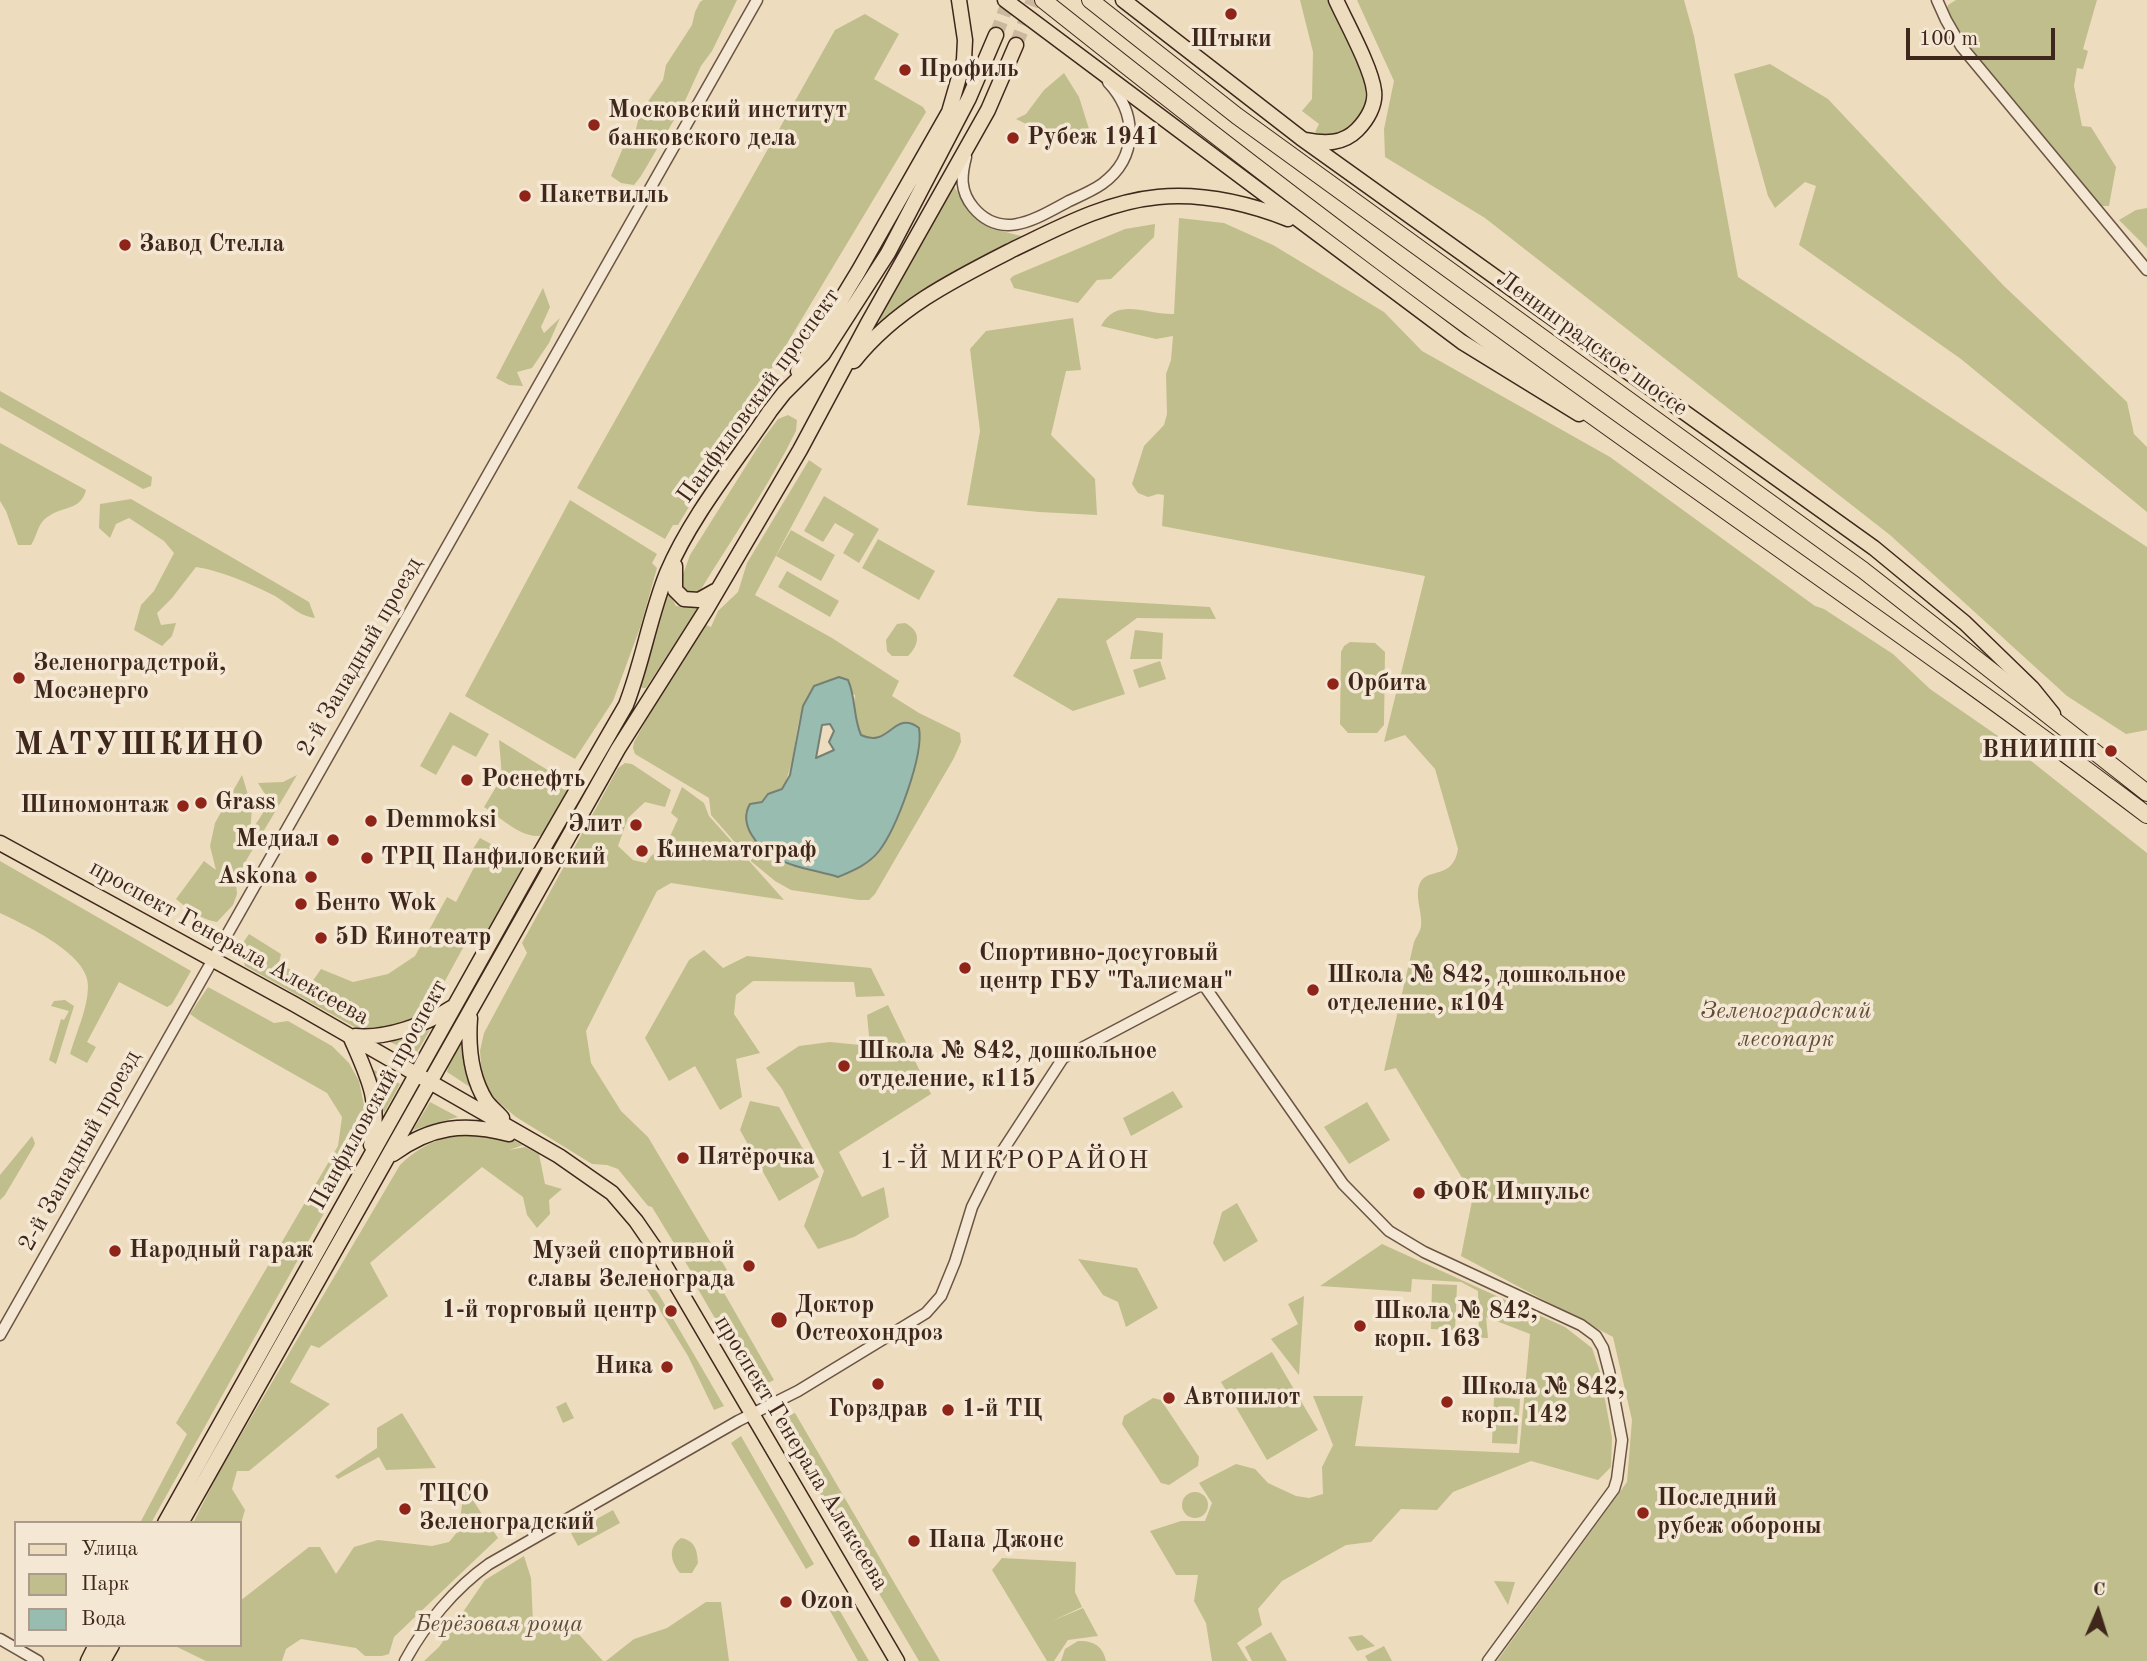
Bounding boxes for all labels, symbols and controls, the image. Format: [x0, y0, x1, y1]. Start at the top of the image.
marker: Штыки [1223, 6, 1239, 22]
scale bar [1909, 14, 2058, 58]
place label: Штыки [1190, 26, 1272, 54]
text: 100 m [1919, 29, 1978, 50]
place label: Профиль [919, 56, 1019, 84]
marker: Профиль [897, 62, 913, 78]
place label: Московский институт банковского дела [608, 97, 847, 153]
marker: Московский институт банковского дела [586, 117, 602, 133]
place label: Рубеж 1941 [1027, 124, 1160, 152]
marker: Рубеж 1941 [1005, 130, 1021, 146]
place label: Пакетвилль [539, 182, 669, 210]
marker: Пакетвилль [517, 188, 533, 204]
place label: Завод Стелла [139, 231, 285, 259]
marker: Завод Стелла [117, 237, 133, 253]
street label: Ленинградское шоссе [1491, 265, 1693, 423]
street label: Панфиловский проспект [671, 283, 847, 509]
street label: 2-й Западный проезд [291, 552, 429, 762]
place label: Зеленоградстрой, Мосэнерго [33, 650, 226, 706]
marker: Зеленоградстрой, Мосэнерго [11, 670, 27, 686]
place label: Орбита [1347, 670, 1427, 698]
marker: Орбита [1325, 676, 1341, 692]
district label: МАТУШКИНО [16, 727, 264, 765]
place label: ВНИИПП [1982, 737, 2097, 765]
marker: ВНИИПП [2103, 743, 2119, 759]
place label: Роснефть [481, 766, 585, 794]
marker: Роснефть [459, 772, 475, 788]
place label: Grass [215, 789, 276, 817]
place label: Шиномонтаж [20, 792, 169, 820]
marker: Grass [193, 795, 209, 811]
marker: Шиномонтаж [175, 798, 191, 814]
place label: Demmoksi [385, 807, 497, 835]
place label: Элит [568, 811, 622, 839]
marker: Demmoksi [363, 813, 379, 829]
marker: Элит [628, 817, 644, 833]
place label: Медиал [235, 826, 319, 854]
marker: Медиал [325, 832, 341, 848]
place label: Кинематограф [656, 837, 817, 865]
marker: Кинематограф [634, 843, 650, 859]
place label: ТРЦ Панфиловский [381, 844, 606, 872]
marker: ТРЦ Панфиловский [359, 850, 375, 866]
street label: проспект Генерала Алексеева [84, 854, 374, 1032]
place label: Askona [218, 863, 297, 891]
marker: Askona [303, 869, 319, 885]
place label: Бенто Wok [315, 890, 436, 918]
marker: Бенто Wok [293, 896, 309, 912]
place label: 5D Кинотеатр [335, 924, 491, 952]
marker: 5D Кинотеатр [313, 930, 329, 946]
place label: Спортивно-досуговый центр ГБУ "Талисман" [979, 940, 1233, 996]
marker: Спортивно-досуговый центр ГБУ "Талисман" [957, 960, 973, 976]
place label: Школа № 842, дошкольное отделение, к104 [1327, 962, 1626, 1018]
street label: Панфиловский проспект [304, 975, 454, 1215]
marker: Школа № 842, дошкольное отделение, к104 [1305, 982, 1321, 998]
park label: Зеленоградский лесопарк [1701, 998, 1871, 1054]
place label: Школа № 842, дошкольное отделение, к115 [858, 1038, 1157, 1094]
street label: 2-й Западный проезд [13, 1045, 147, 1257]
marker: Школа № 842, дошкольное отделение, к115 [836, 1058, 852, 1074]
place label: Пятёрочка [697, 1144, 815, 1172]
district label: 1-Й МИКРОРАЙОН [881, 1145, 1149, 1177]
marker: Пятёрочка [675, 1150, 691, 1166]
place label: ФОК Импульс [1433, 1179, 1590, 1207]
marker: ФОК Импульс [1411, 1185, 1427, 1201]
place label: Народный гараж [129, 1237, 313, 1265]
place label: Музей спортивной славы Зеленограда [527, 1238, 735, 1294]
marker: Народный гараж [107, 1243, 123, 1259]
marker: Музей спортивной славы Зеленограда [741, 1258, 757, 1274]
place label: Доктор Остеохондроз [795, 1292, 943, 1348]
place label: 1-й торговый центр [442, 1297, 657, 1325]
place label: Школа № 842, корп. 163 [1374, 1298, 1537, 1354]
marker: 1-й торговый центр [663, 1303, 679, 1319]
street label: проспект Генерала Алексеева [707, 1310, 895, 1596]
marker: Доктор Остеохондроз [769, 1310, 789, 1330]
marker: Школа № 842, корп. 163 [1352, 1318, 1368, 1334]
place label: Ника [595, 1353, 653, 1381]
marker: Ника [659, 1359, 675, 1375]
place label: Школа № 842, корп. 142 [1461, 1374, 1624, 1430]
marker: Горздрав [870, 1376, 886, 1392]
place label: Автопилот [1183, 1384, 1300, 1412]
marker: Автопилот [1161, 1390, 1177, 1406]
marker: Школа № 842, корп. 142 [1439, 1394, 1455, 1410]
place label: Горздрав [828, 1396, 928, 1424]
place label: 1-й ТЦ [962, 1396, 1042, 1424]
marker: 1-й ТЦ [940, 1402, 956, 1418]
place label: ТЦСО Зеленоградский [419, 1481, 595, 1537]
place label: Последний рубеж обороны [1657, 1485, 1822, 1541]
marker: ТЦСО Зеленоградский [397, 1501, 413, 1517]
marker: Последний рубеж обороны [1635, 1505, 1651, 1521]
legend [14, 1521, 242, 1647]
place label: Папа Джонс [928, 1527, 1064, 1555]
marker: Папа Джонс [906, 1533, 922, 1549]
text: Улица [81, 1539, 138, 1560]
text: Парк [81, 1574, 129, 1595]
north arrow [2063, 1577, 2133, 1647]
text: С [2092, 1581, 2106, 1600]
place label: Ozon [800, 1588, 854, 1616]
marker: Ozon [778, 1594, 794, 1610]
text: Вода [81, 1609, 126, 1630]
park label: Берёзовая роща [415, 1611, 583, 1639]

